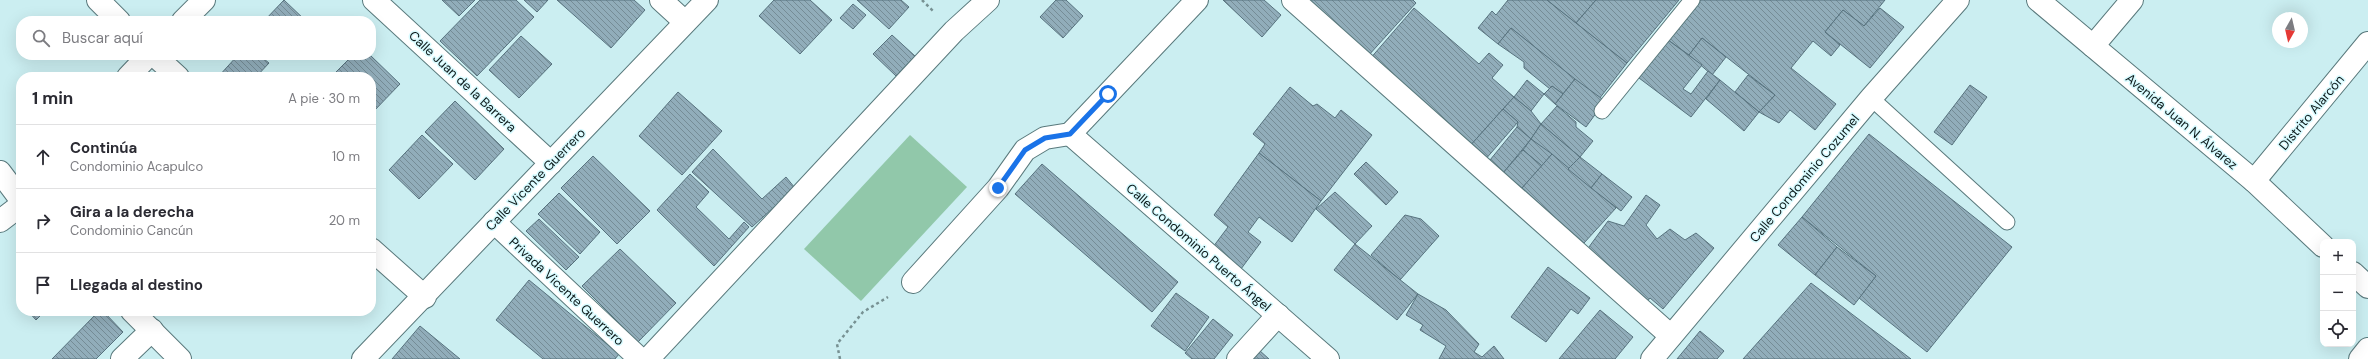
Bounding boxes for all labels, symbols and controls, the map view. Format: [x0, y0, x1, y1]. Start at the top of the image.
north arrow [2272, 12, 2308, 48]
search box [16, 16, 376, 60]
icon: search [30, 27, 52, 49]
street label: Calle Juan de la Barrera [405, 27, 520, 136]
text: Buscar aquí [62, 28, 143, 48]
street label: Avenida Juan N. Álvarez [2122, 69, 2242, 173]
street label: Distrito Alarcón [2275, 71, 2348, 153]
route start [1099, 85, 1117, 103]
text: 1 min [32, 87, 73, 109]
text: A pie · 30 m [288, 90, 360, 107]
street label: Calle Condominio Cozumel [1746, 111, 1863, 246]
street label: Calle Vicente Guerrero [482, 124, 589, 234]
text: Continúa [70, 138, 137, 158]
icon: ahead [32, 146, 54, 168]
text: 10 m [332, 148, 360, 165]
text: Condominio Acapulco [70, 158, 203, 175]
route end [989, 179, 1007, 197]
street label: Calle Condominio Puerto Ángel [1123, 179, 1275, 315]
text: Gira a la derecha [70, 202, 194, 222]
icon: right [32, 210, 54, 232]
text: 20 m [329, 212, 360, 229]
text: Condominio Cancún [70, 222, 193, 239]
street label: Privada Vicente Guerrero [506, 234, 628, 349]
map controls [2320, 239, 2356, 347]
button: + [2320, 239, 2356, 275]
icon: arrive [32, 274, 54, 296]
text: Llegada al destino [70, 275, 203, 295]
button: − [2320, 275, 2356, 311]
button: locate [2320, 311, 2356, 347]

